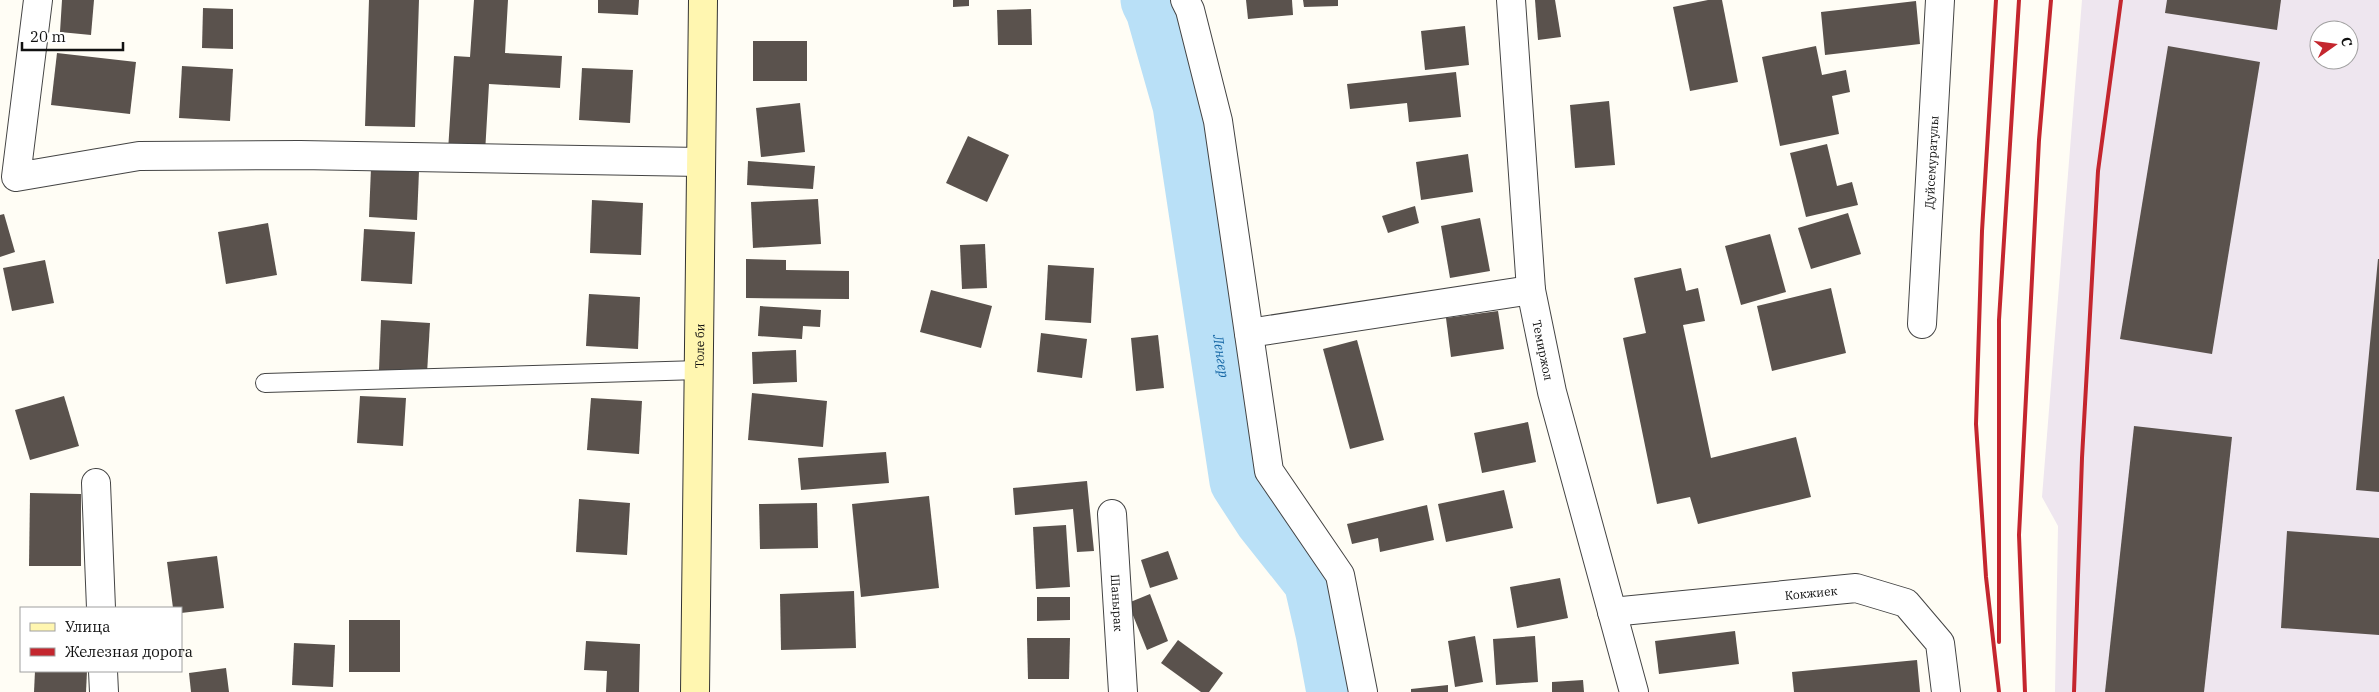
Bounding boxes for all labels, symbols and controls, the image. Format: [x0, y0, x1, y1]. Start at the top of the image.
scale bar [22, 20, 124, 52]
north arrow [2309, 20, 2359, 70]
text: 20 m [30, 27, 66, 46]
text: С [2337, 35, 2356, 49]
street label: Дуйсемуратулы [1921, 115, 1941, 209]
street label: Темиржол [1530, 318, 1557, 382]
street label: Толе би [691, 323, 707, 369]
water label: Ленгер [1209, 333, 1233, 379]
street label: Шанырак [1108, 574, 1127, 632]
street label: Кокжиек [1784, 582, 1838, 602]
legend [20, 607, 182, 672]
text: Улица [65, 617, 110, 636]
text: Железная дорога [65, 642, 193, 661]

